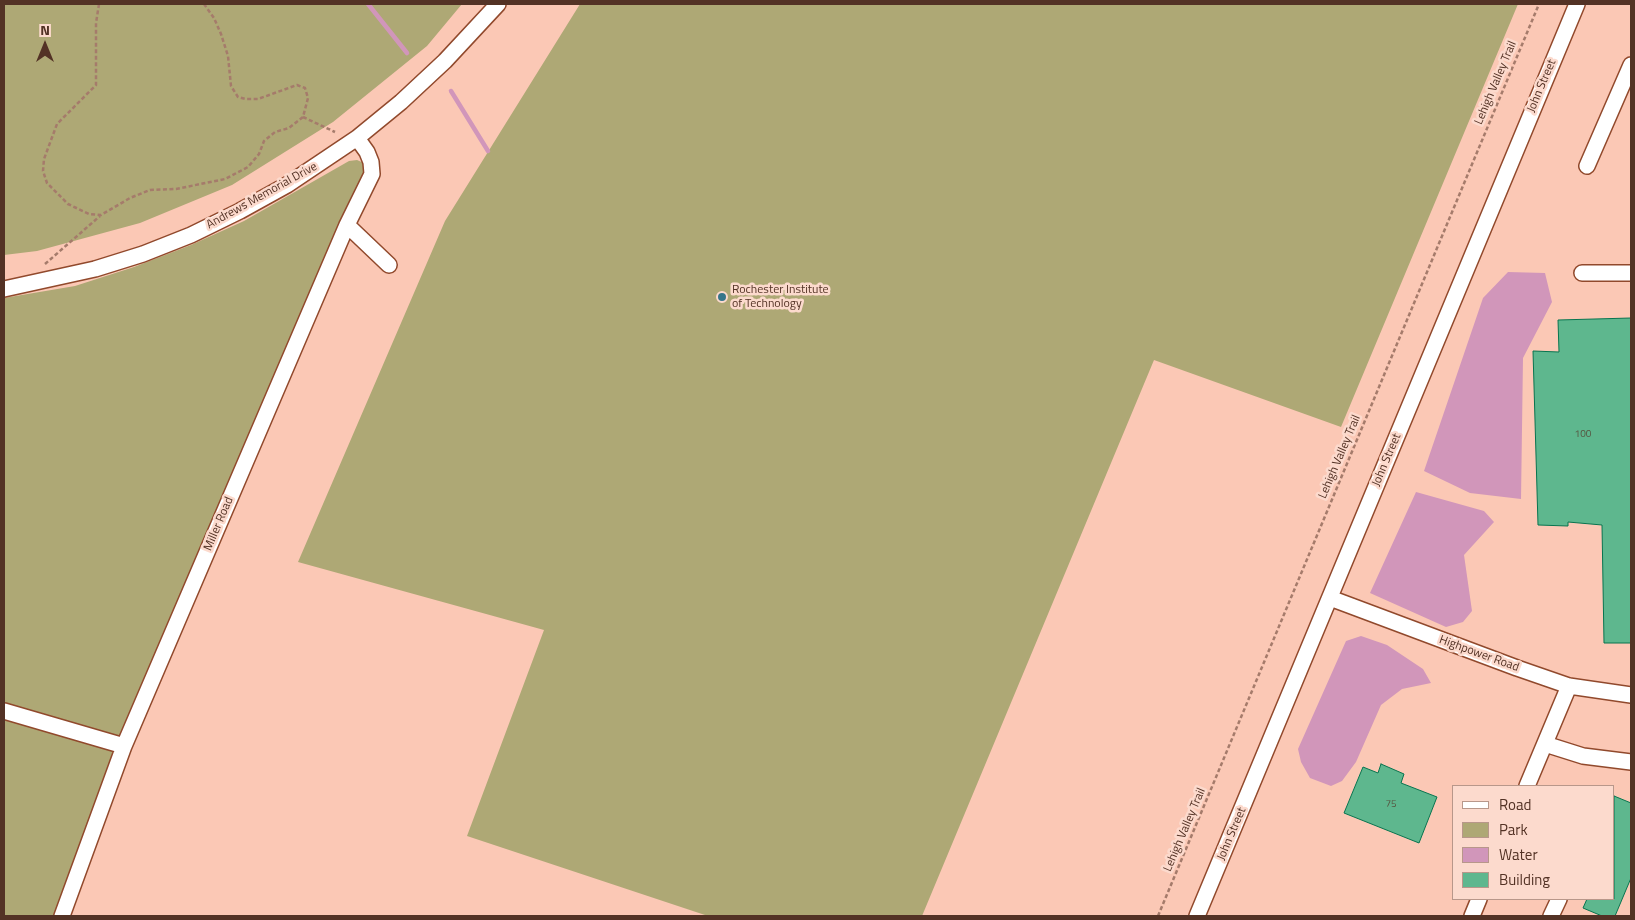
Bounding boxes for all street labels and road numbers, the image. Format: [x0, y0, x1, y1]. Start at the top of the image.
street label: Lehigh Valley Trail [1472, 39, 1520, 127]
street label: John Street [1524, 57, 1560, 115]
street label: Andrews Memorial Drive [204, 160, 320, 232]
street label: Lehigh Valley Trail [1316, 413, 1364, 501]
street label: John Street [1369, 431, 1405, 489]
street label: Miller Road [201, 495, 237, 553]
street label: Highpower Road [1437, 633, 1521, 675]
street label: Lehigh Valley Trail [1161, 786, 1209, 874]
street label: John Street [1214, 805, 1250, 863]

